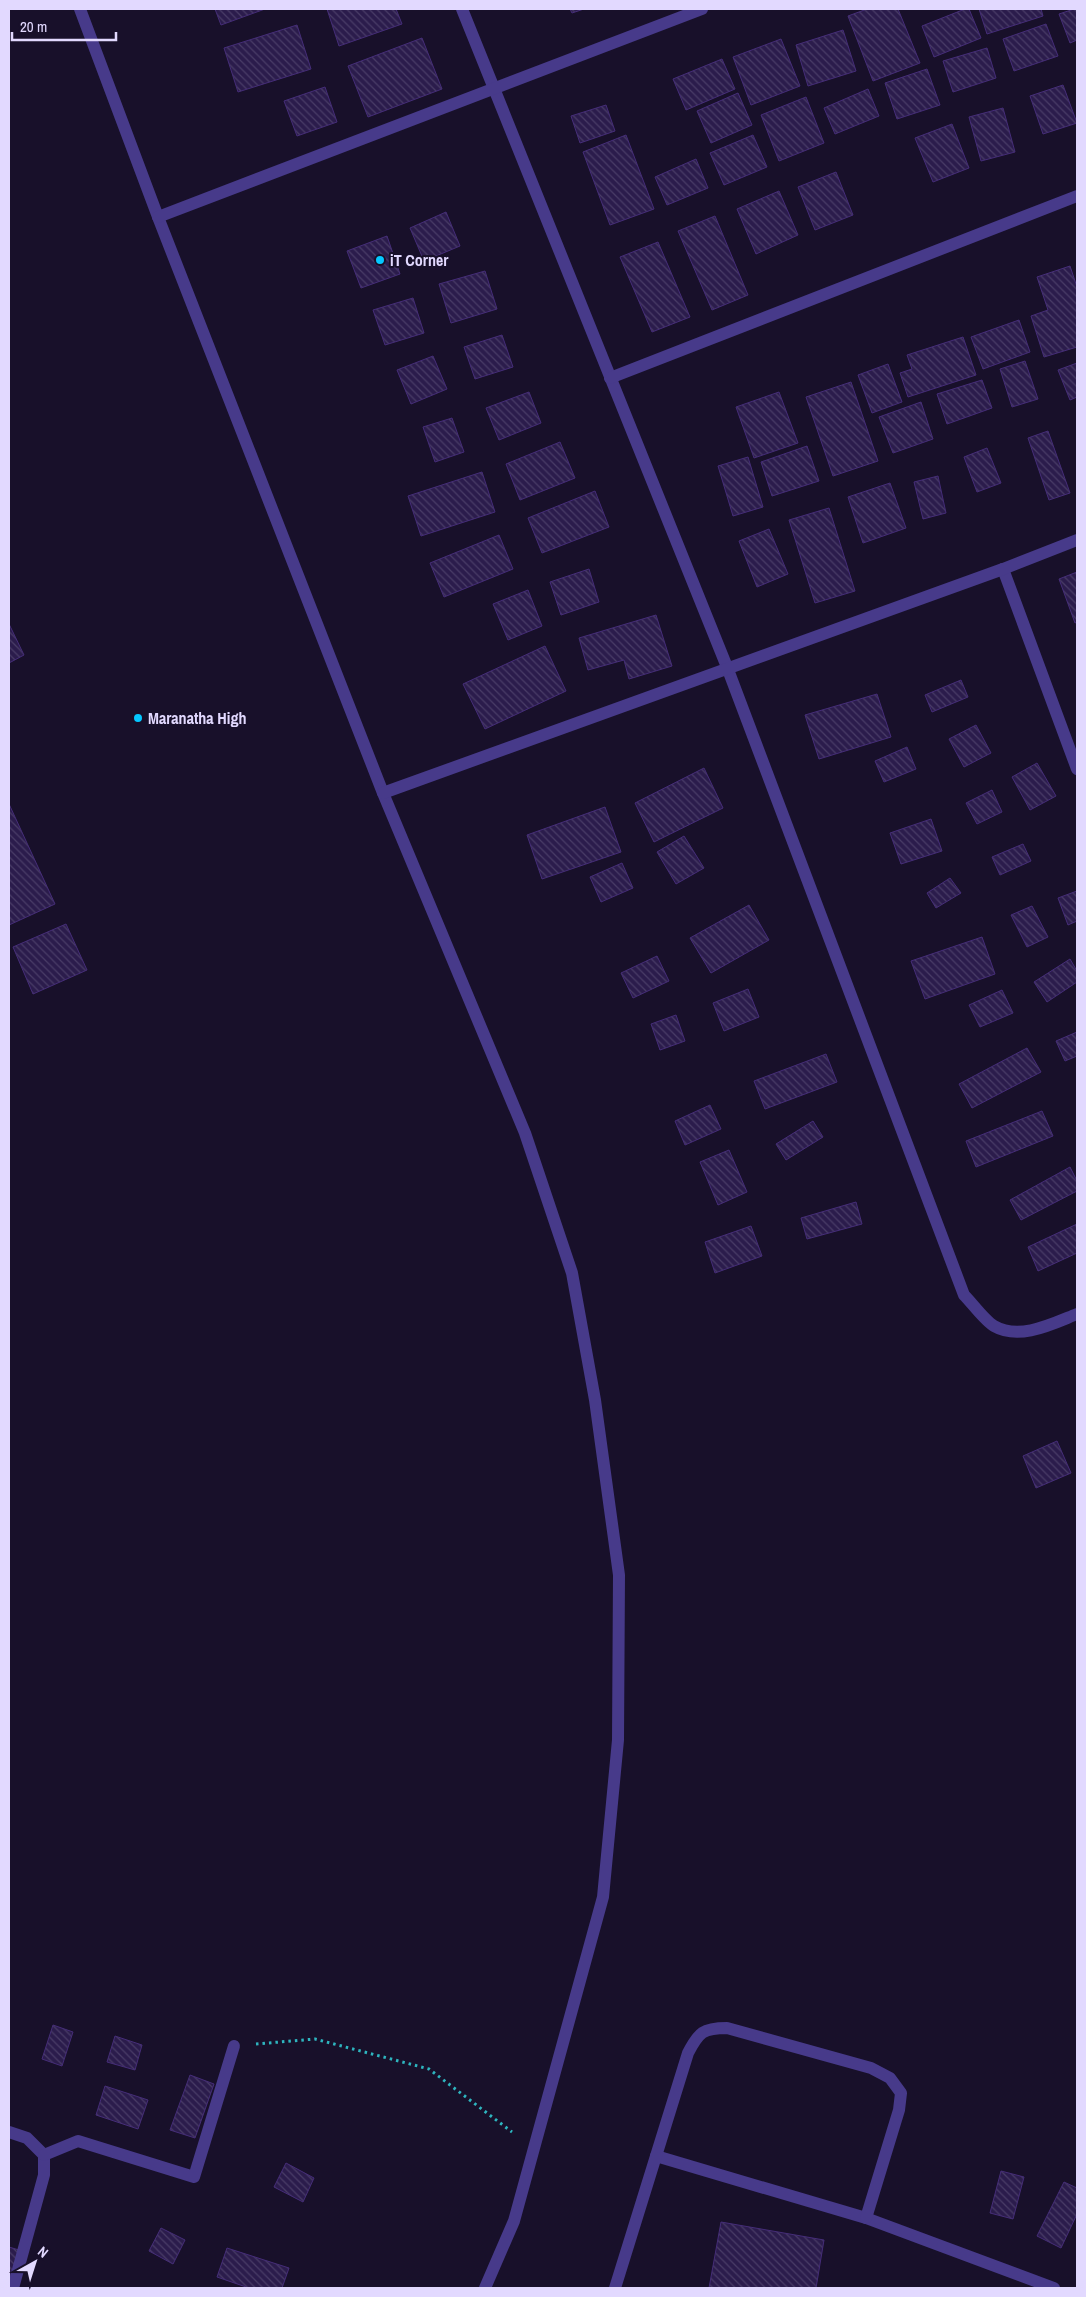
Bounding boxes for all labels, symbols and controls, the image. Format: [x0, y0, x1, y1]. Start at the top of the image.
scale bar [12, 10, 116, 42]
text: 20 m [20, 16, 47, 37]
place label: iT Corner [390, 249, 449, 271]
marker: iT Corner [374, 254, 386, 266]
place label: Maranatha High [148, 707, 246, 729]
marker: Maranatha High [132, 712, 144, 724]
north arrow [10, 2237, 60, 2287]
text: N [34, 2242, 52, 2262]

